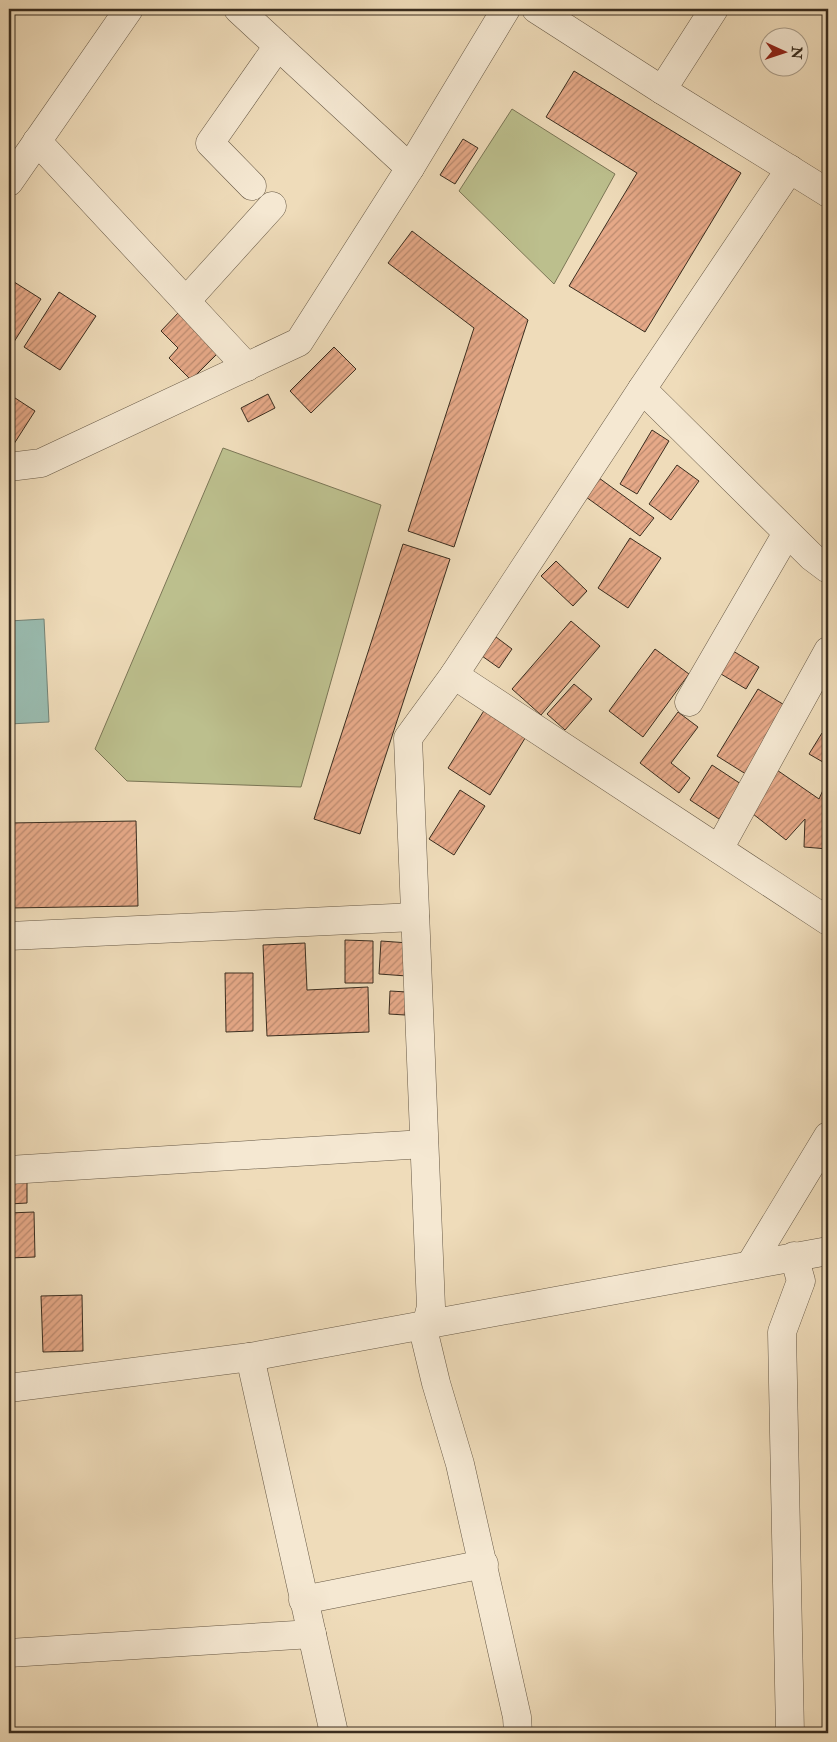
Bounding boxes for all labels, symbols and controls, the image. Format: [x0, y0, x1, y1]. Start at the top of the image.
north arrow [760, 28, 810, 78]
text: N [788, 45, 805, 60]

